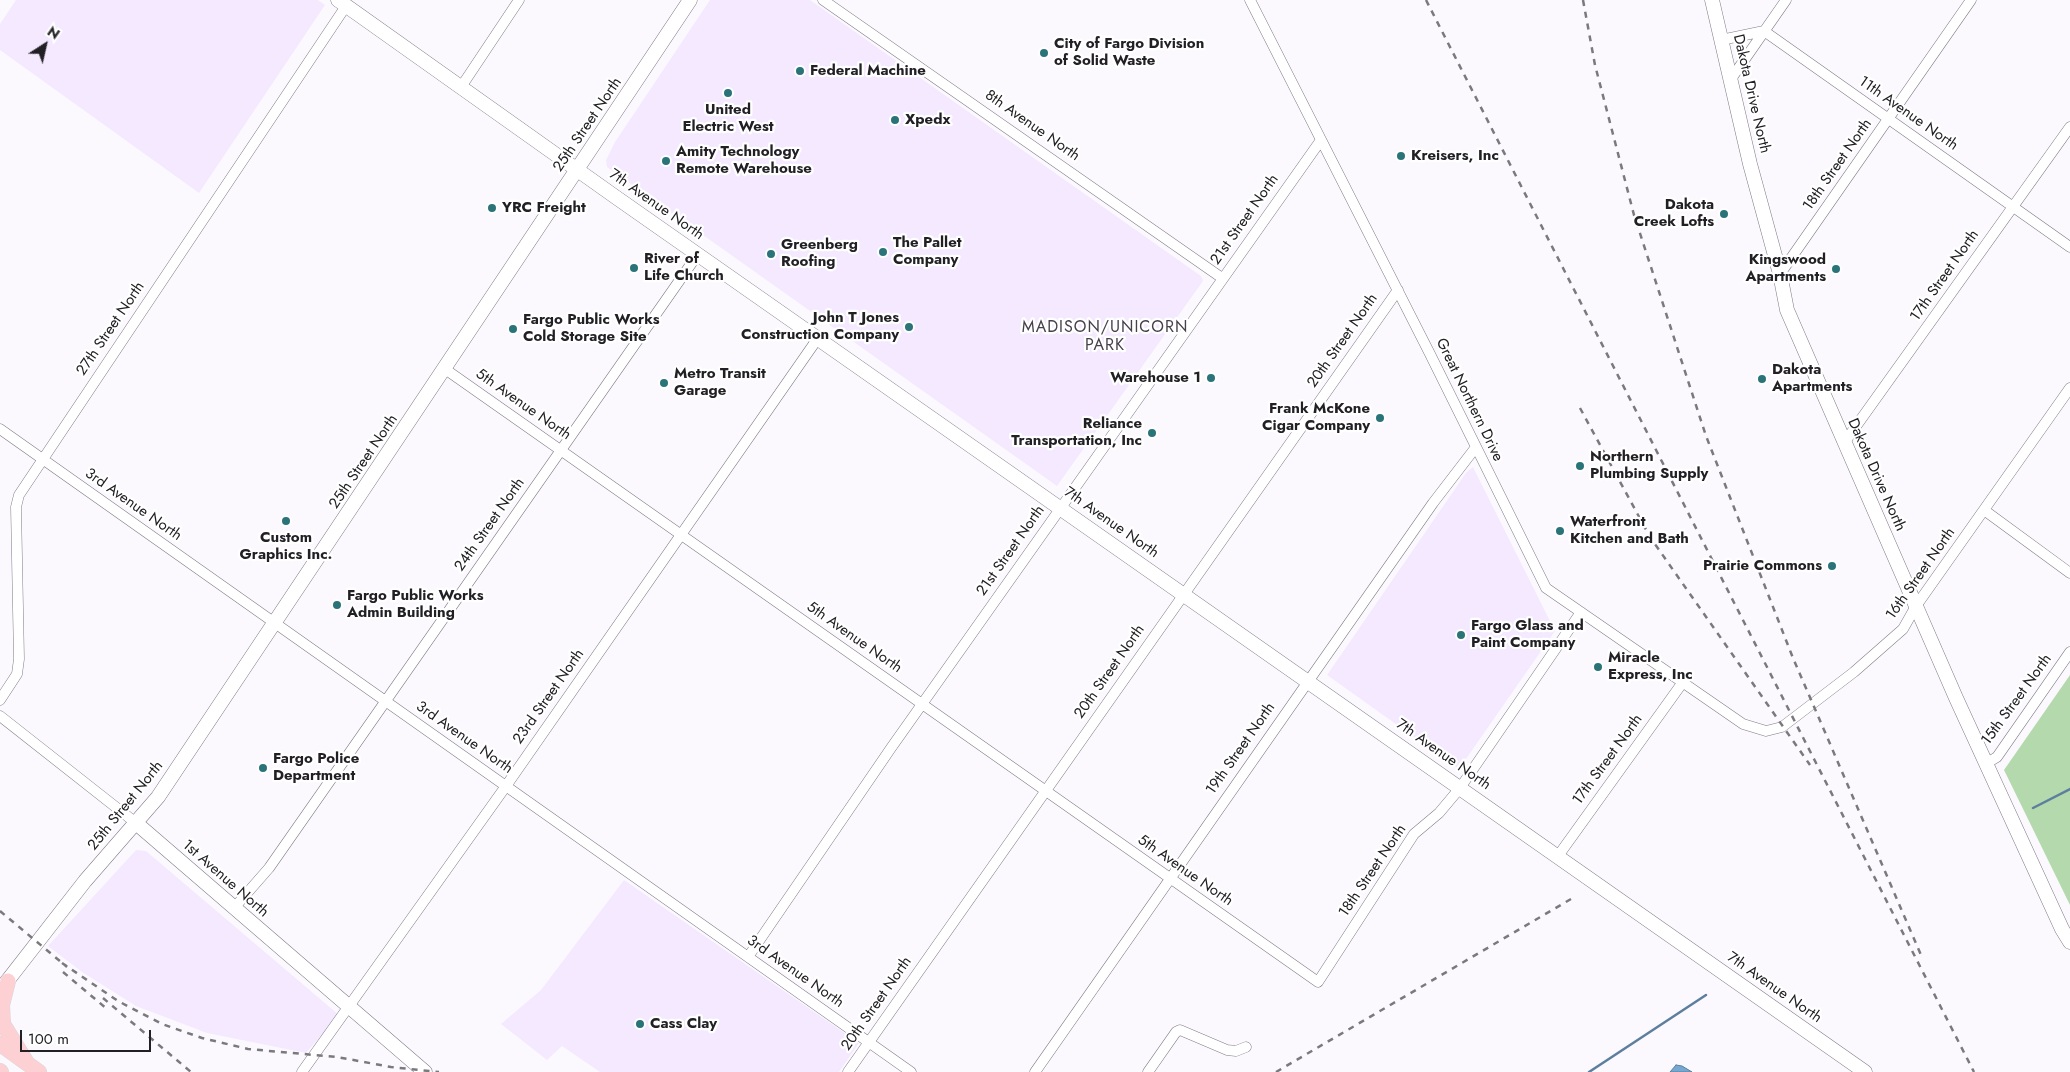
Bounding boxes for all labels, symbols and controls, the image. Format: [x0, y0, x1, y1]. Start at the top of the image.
north arrow [20, 20, 70, 70]
text: N [43, 21, 64, 44]
street label: Dakota Drive North [1729, 33, 1773, 155]
place label: City of Fargo Division of Solid Waste [1054, 35, 1204, 70]
marker: City of Fargo Division of Solid Waste [1038, 47, 1050, 59]
place label: Federal Machine [810, 62, 926, 80]
marker: Federal Machine [794, 65, 806, 77]
street label: 11th Avenue North [1855, 73, 1961, 155]
street label: 25th Street North [550, 74, 626, 176]
marker: United Electric West [722, 87, 734, 99]
street label: 8th Avenue North [981, 87, 1083, 165]
place label: United Electric West [682, 101, 774, 136]
place label: Xpedx [905, 111, 950, 129]
marker: Xpedx [889, 114, 901, 126]
street label: 18th Street North [1800, 116, 1876, 214]
place label: Amity Technology Remote Warehouse [676, 143, 812, 178]
place label: Kreisers, Inc [1411, 147, 1499, 165]
marker: Kreisers, Inc [1395, 150, 1407, 162]
marker: Amity Technology Remote Warehouse [660, 155, 672, 167]
street label: 7th Avenue North [605, 166, 707, 244]
street label: 21st Street North [1207, 171, 1283, 269]
place label: Dakota Creek Lofts [1634, 196, 1714, 231]
place label: YRC Freight [502, 199, 586, 217]
marker: YRC Freight [486, 202, 498, 214]
marker: Dakota Creek Lofts [1718, 208, 1730, 220]
street label: 17th Street North [1907, 227, 1983, 325]
place label: The Pallet Company [893, 234, 961, 269]
place label: Greenberg Roofing [781, 236, 858, 271]
marker: The Pallet Company [877, 246, 889, 258]
marker: Greenberg Roofing [765, 248, 777, 260]
place label: River of Life Church [644, 250, 724, 285]
place label: Kingswood Apartments [1746, 251, 1826, 286]
marker: River of Life Church [628, 262, 640, 274]
marker: Kingswood Apartments [1830, 263, 1842, 275]
street label: 27th Street North [73, 279, 149, 379]
street label: 20th Street North [1304, 291, 1382, 391]
place label: John T Jones Construction Company [741, 309, 899, 344]
place label: Fargo Public Works Cold Storage Site [523, 311, 660, 346]
district label: MADISON/UNICORN PARK [1020, 318, 1190, 356]
marker: John T Jones Construction Company [903, 321, 915, 333]
marker: Fargo Public Works Cold Storage Site [507, 323, 519, 335]
street label: Great Northern Drive [1431, 336, 1507, 464]
place label: Dakota Apartments [1772, 361, 1852, 396]
street label: 5th Avenue North [472, 365, 574, 445]
place label: Metro Transit Garage [674, 365, 766, 400]
place label: Warehouse 1 [1110, 369, 1201, 387]
marker: Warehouse 1 [1205, 372, 1217, 384]
marker: Dakota Apartments [1756, 373, 1768, 385]
marker: Metro Transit Garage [658, 377, 670, 389]
place label: Frank McKone Cigar Company [1262, 400, 1370, 435]
street label: 25th Street North [326, 411, 402, 513]
marker: Frank McKone Cigar Company [1374, 412, 1386, 424]
place label: Reliance Transportation, Inc [1011, 415, 1142, 450]
street label: Dakota Drive North [1843, 416, 1909, 534]
marker: Reliance Transportation, Inc [1146, 427, 1158, 439]
place label: Northern Plumbing Supply [1590, 448, 1708, 483]
marker: Northern Plumbing Supply [1574, 460, 1586, 472]
street label: 3rd Avenue North [81, 465, 185, 545]
street label: 24th Street North [451, 475, 529, 575]
street label: 7th Avenue North [1060, 484, 1162, 562]
street label: 21st Street North [973, 502, 1049, 600]
place label: Waterfront Kitchen and Bath [1570, 513, 1689, 548]
marker: Custom Graphics Inc. [280, 515, 292, 527]
marker: Waterfront Kitchen and Bath [1554, 525, 1566, 537]
street label: 16th Street North [1883, 525, 1959, 623]
place label: Custom Graphics Inc. [240, 529, 332, 564]
place label: Prairie Commons [1703, 557, 1822, 575]
marker: Prairie Commons [1826, 560, 1838, 572]
place label: Fargo Public Works Admin Building [347, 587, 484, 622]
street label: 5th Avenue North [803, 598, 905, 678]
marker: Fargo Public Works Admin Building [331, 599, 343, 611]
place label: Fargo Glass and Paint Company [1471, 617, 1584, 652]
street label: 20th Street North [1071, 622, 1149, 722]
marker: Fargo Glass and Paint Company [1455, 629, 1467, 641]
street label: 23rd Street North [510, 646, 588, 748]
place label: Miracle Express, Inc [1608, 649, 1693, 684]
street label: 15th Street North [1978, 651, 2056, 749]
marker: Miracle Express, Inc [1592, 661, 1604, 673]
street label: 3rd Avenue North [412, 698, 516, 778]
street label: 19th Street North [1203, 700, 1279, 798]
street label: 17th Street North [1569, 711, 1647, 809]
street label: 7th Avenue North [1392, 716, 1494, 794]
place label: Fargo Police Department [273, 750, 359, 785]
street label: 25th Street North [84, 758, 168, 854]
marker: Fargo Police Department [257, 762, 269, 774]
street label: 18th Street North [1335, 821, 1411, 921]
street label: 5th Avenue North [1134, 831, 1236, 911]
street label: 1st Avenue North [178, 837, 272, 921]
street label: 3rd Avenue North [743, 932, 847, 1012]
street label: 7th Avenue North [1723, 949, 1825, 1027]
street label: 20th Street North [838, 954, 916, 1054]
place label: Cass Clay [650, 1015, 717, 1033]
marker: Cass Clay [634, 1018, 646, 1030]
scale bar [22, 1020, 154, 1052]
text: 100 m [28, 1028, 69, 1050]

